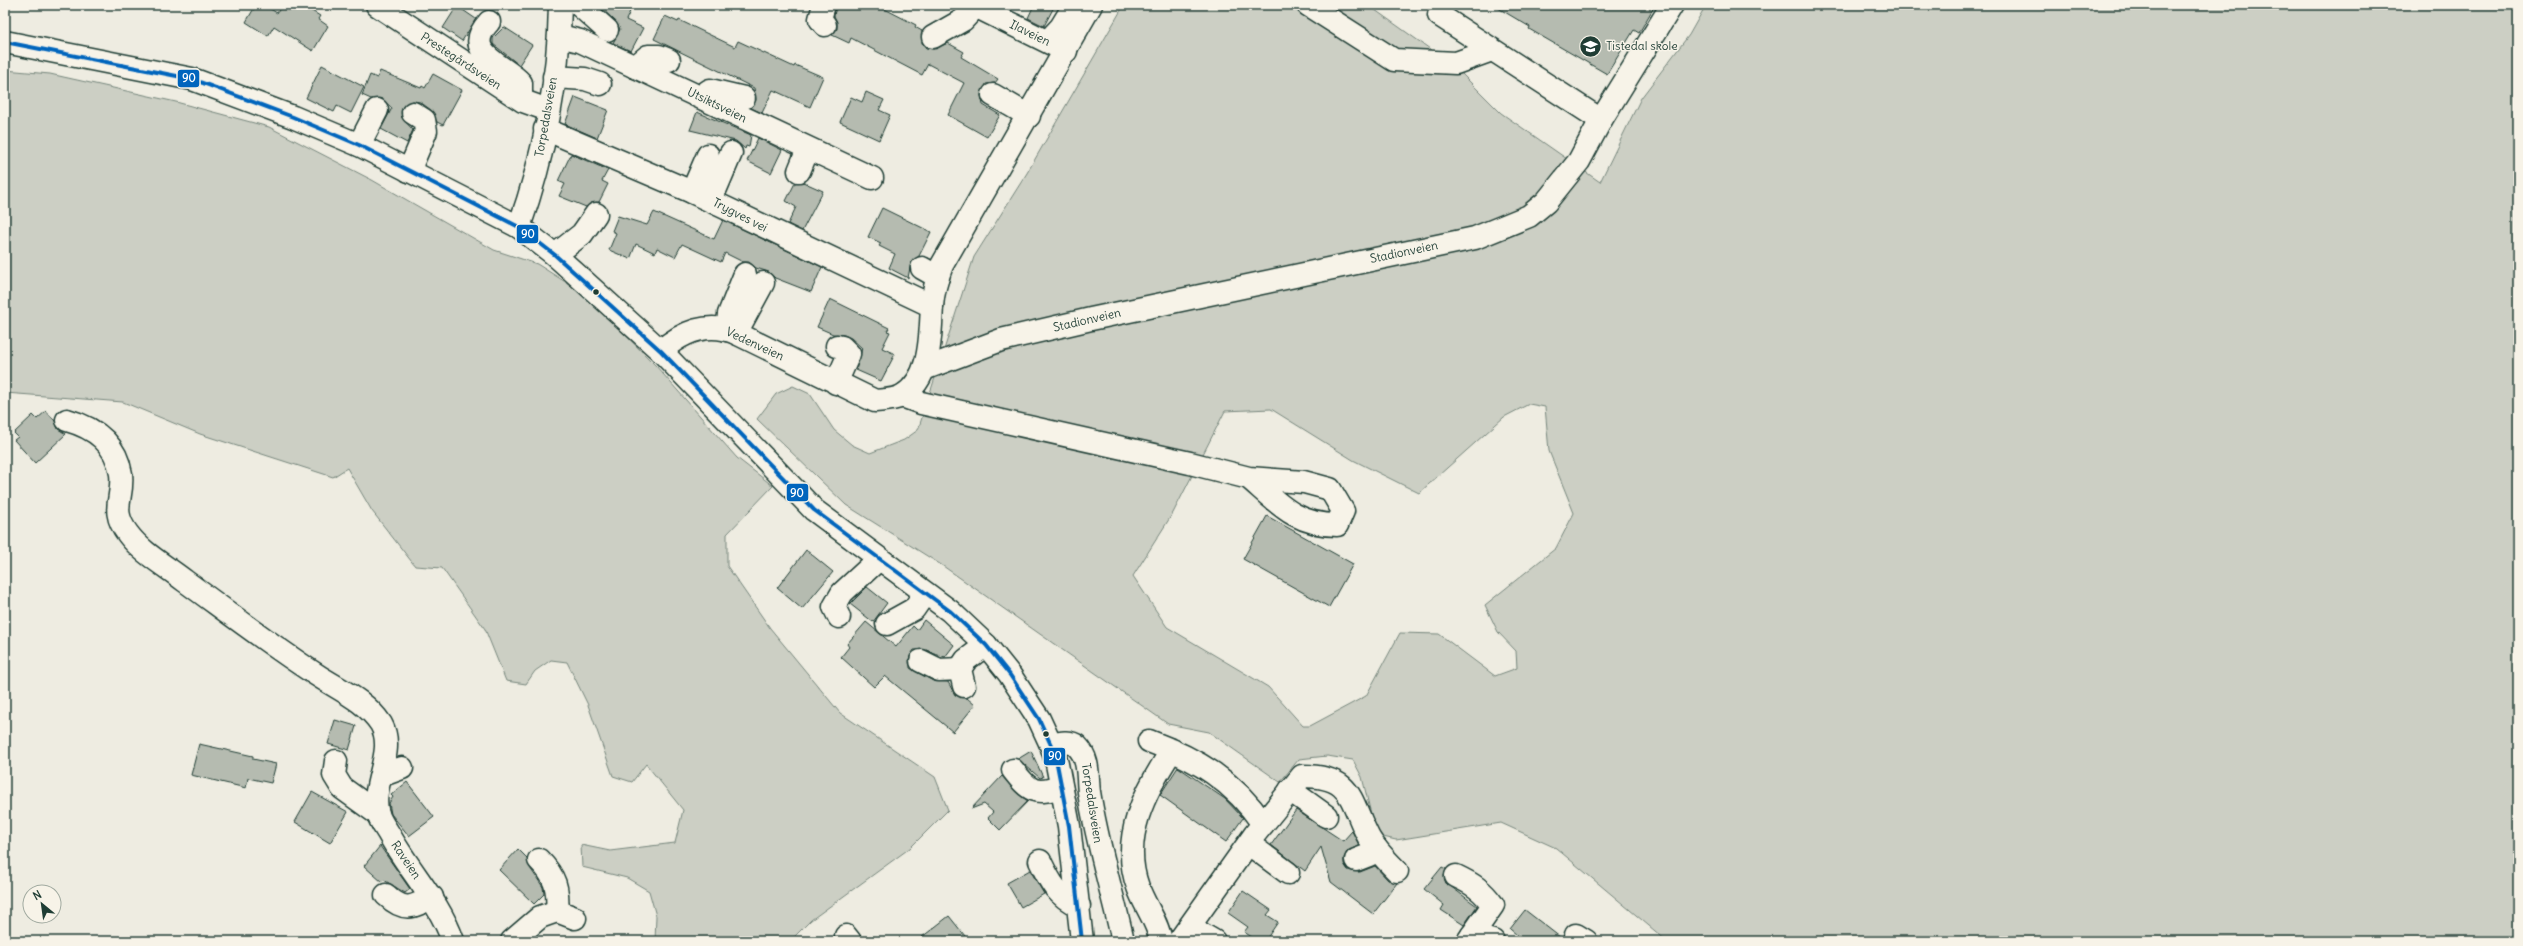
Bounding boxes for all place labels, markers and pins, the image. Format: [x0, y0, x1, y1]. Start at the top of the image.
school or university icon: Tistedal skole [1577, 33, 1603, 59]
place label: Tistedal skole [1606, 38, 1678, 53]
unlabelled marker [591, 287, 601, 297]
unlabelled marker [1041, 729, 1051, 739]

